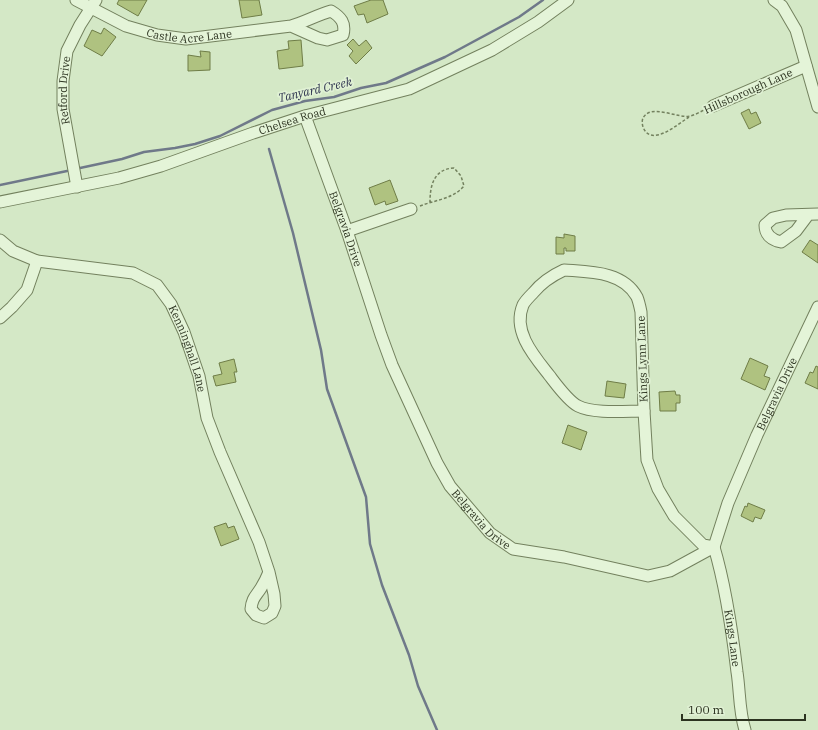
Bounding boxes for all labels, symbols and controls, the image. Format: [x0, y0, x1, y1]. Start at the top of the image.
street label: Castle Acre Lane [145, 25, 233, 46]
street label: Retford Drive [56, 55, 73, 126]
street label: Hillsborough Lane [701, 65, 795, 117]
water label: Tanyard Creek [277, 74, 354, 105]
street label: Chelsea Road [257, 104, 328, 138]
street label: Belgravia Drive [326, 189, 365, 269]
street label: Kenninghall Lane [166, 303, 209, 393]
street label: Kings Lynn Lane [633, 316, 651, 402]
street label: Belgravia Drive [753, 355, 800, 432]
street label: Belgravia Drive [449, 486, 514, 552]
street label: Kings Lane [721, 608, 743, 668]
scale bar [682, 696, 805, 722]
text: 100 m [688, 702, 724, 717]

